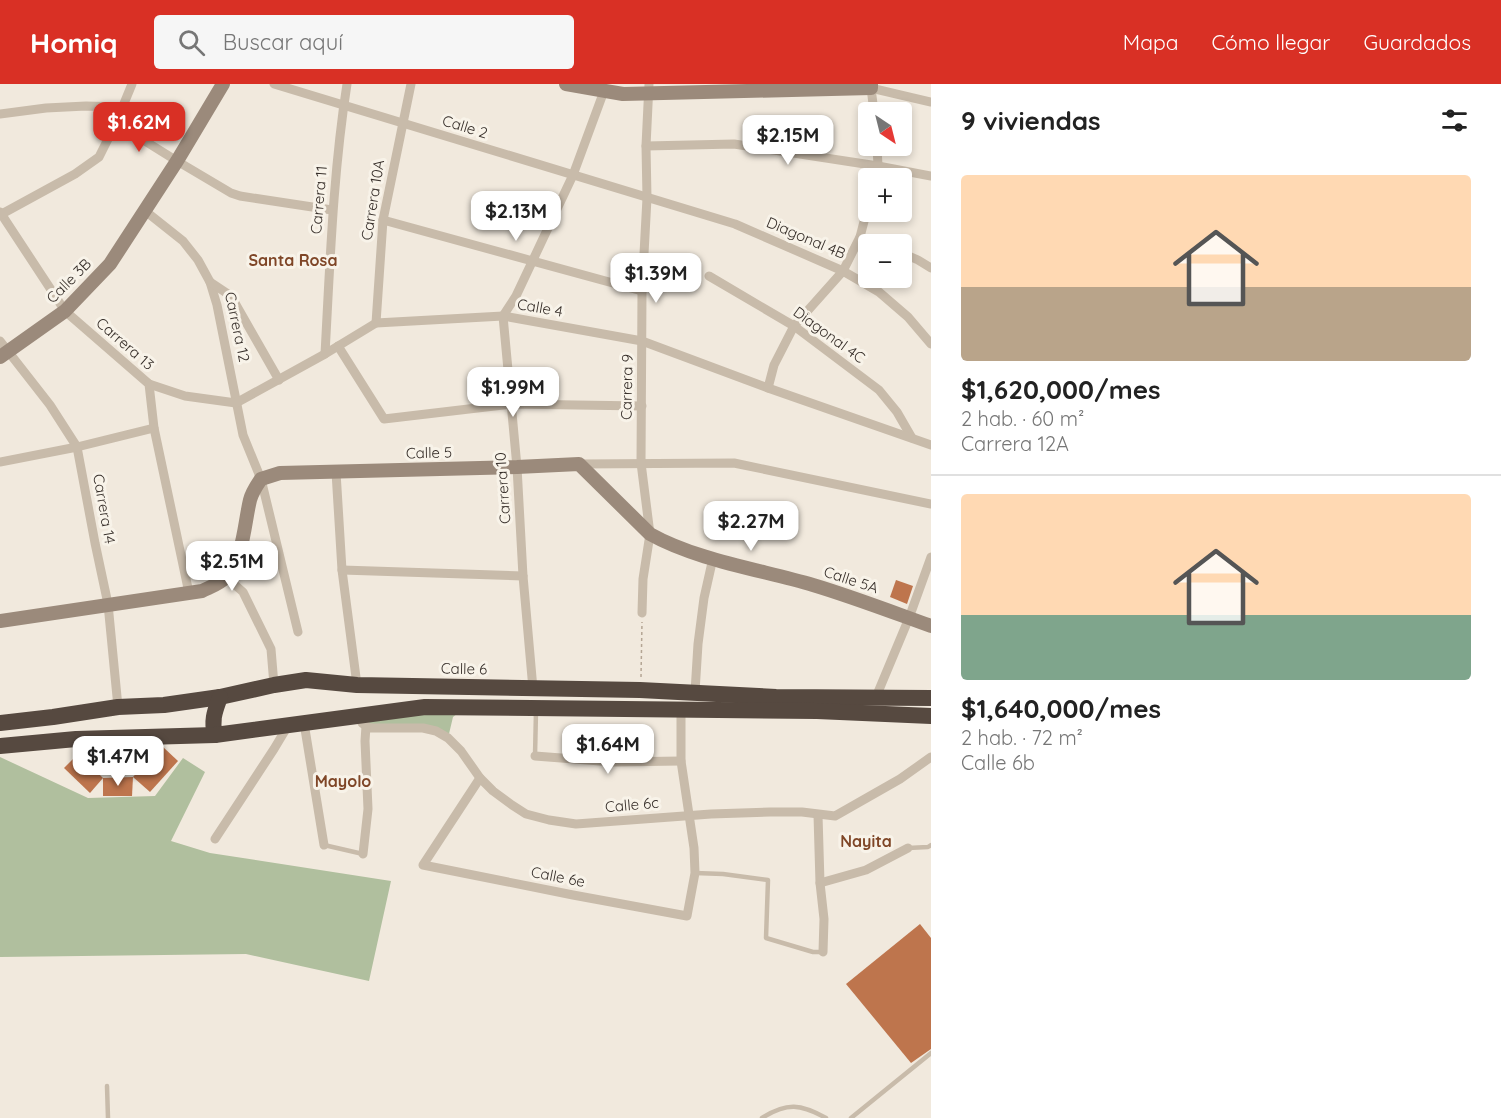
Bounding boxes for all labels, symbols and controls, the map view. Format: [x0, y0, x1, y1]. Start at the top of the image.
search box [154, 15, 574, 69]
text: Homiq [30, 25, 118, 60]
icon: search [175, 26, 208, 59]
text: Buscar aquí [223, 28, 343, 56]
text: Mapa [1123, 29, 1178, 55]
text: Cómo llegar [1211, 29, 1330, 55]
text: Guardados [1363, 29, 1471, 55]
pin: $1.62M [90, 102, 188, 153]
north arrow [858, 102, 912, 156]
map controls [858, 102, 912, 288]
text: 9 viviendas [961, 104, 1101, 137]
icon: filters [1438, 104, 1471, 137]
text: $1.62M [107, 109, 171, 134]
street label: Calle 2 [440, 111, 490, 142]
pin: $2.15M [739, 115, 837, 166]
text: $2.15M [757, 122, 819, 147]
street label: Carrera 10A [357, 158, 388, 242]
street label: Carrera 11 [306, 165, 331, 235]
button: + [858, 168, 912, 222]
pin: $2.13M [467, 191, 565, 242]
text: $2.13M [485, 198, 547, 223]
street label: Diagonal 4B [764, 212, 849, 263]
icon: home [1162, 214, 1270, 322]
button: − [858, 234, 912, 288]
district label: Santa Rosa [249, 250, 338, 270]
pin: $1.39M [607, 253, 705, 304]
street label: Calle 3B [42, 254, 95, 307]
text: $1.39M [624, 260, 688, 285]
street label: Carrera 12 [221, 290, 254, 364]
street label: Calle 4 [516, 294, 565, 321]
street label: Diagonal 4C [790, 302, 869, 367]
street label: Carrera 13 [92, 313, 158, 374]
street label: Carrera 9 [616, 354, 637, 420]
pin: $1.99M [464, 367, 562, 418]
text: $1,620,000/mes [961, 373, 1161, 406]
text: $1.99M [481, 374, 545, 399]
text: 2 hab. · 60 m² [961, 406, 1084, 431]
text: Carrera 12A [961, 431, 1069, 456]
street label: Calle 5 [406, 443, 452, 462]
street label: Carrera 10 [491, 451, 514, 525]
street label: Carrera 14 [89, 473, 120, 545]
pin: $2.27M [702, 501, 800, 552]
text: $2.27M [717, 508, 785, 533]
icon: home [1162, 533, 1270, 641]
pin: $2.51M [183, 541, 281, 592]
text: $2.51M [200, 548, 264, 573]
street label: Calle 5A [822, 562, 881, 597]
street label: Calle 6 [441, 659, 487, 678]
text: $1,640,000/mes [961, 692, 1161, 725]
pin: $1.64M [559, 724, 657, 775]
text: 2 hab. · 72 m² [961, 725, 1083, 750]
text: $1.64M [576, 731, 640, 756]
pin: $1.47M [69, 736, 167, 787]
text: $1.47M [87, 743, 149, 768]
text: Calle 6b [961, 750, 1035, 775]
district label: Mayolo [315, 771, 371, 791]
street label: Calle 6c [604, 793, 660, 816]
district label: Nayita [840, 831, 892, 851]
street label: Calle 6e [529, 862, 587, 891]

